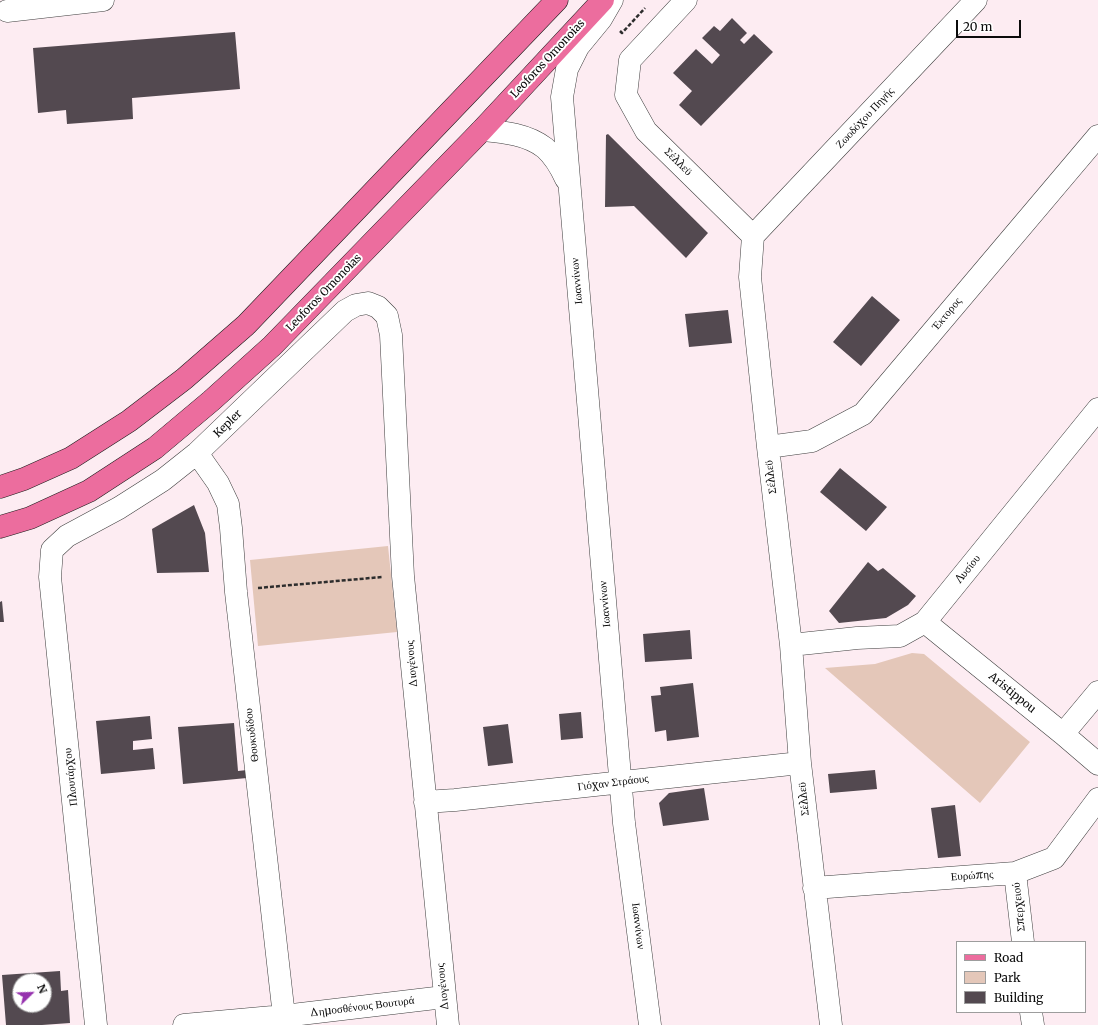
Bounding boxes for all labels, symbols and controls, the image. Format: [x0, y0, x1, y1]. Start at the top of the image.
scale bar [958, 12, 1023, 38]
street label: Leoforos Omonoias [508, 17, 588, 101]
text: 20 m [963, 19, 992, 34]
street label: Ζωοδόχου Πηγής [833, 85, 897, 151]
street label: Σέλλεϋ [661, 145, 695, 179]
street label: Leoforos Omonoias [284, 252, 364, 334]
street label: Ιωαννίνων [568, 257, 586, 305]
street label: Έκτορος [930, 295, 964, 333]
street label: Kepler [211, 407, 245, 441]
street label: Σέλλεϋ [762, 459, 780, 495]
street label: Λυσίου [953, 552, 983, 586]
street label: Ιωαννίνων [596, 580, 614, 628]
street label: Διογένους [403, 640, 421, 688]
street label: Aristippou [986, 670, 1038, 716]
street label: Θουκυδίδου [242, 707, 262, 763]
street label: Πλουτάρχου [61, 747, 81, 807]
street label: Γιόχαν Στράους [577, 772, 649, 794]
street label: Σέλλεϋ [796, 781, 812, 817]
street label: Ευρώπης [950, 868, 994, 884]
street label: Σπερχειού [1010, 882, 1028, 932]
street label: Ιωαννίνων [629, 902, 647, 950]
legend [956, 941, 1086, 1013]
text: Road [994, 950, 1023, 965]
street label: Διογένους [434, 963, 452, 1011]
text: Park [994, 970, 1021, 985]
north arrow [12, 973, 52, 1013]
text: N [34, 982, 50, 995]
text: Building [994, 990, 1043, 1005]
street label: Δημοσθένους Βουτυρά [309, 994, 415, 1020]

